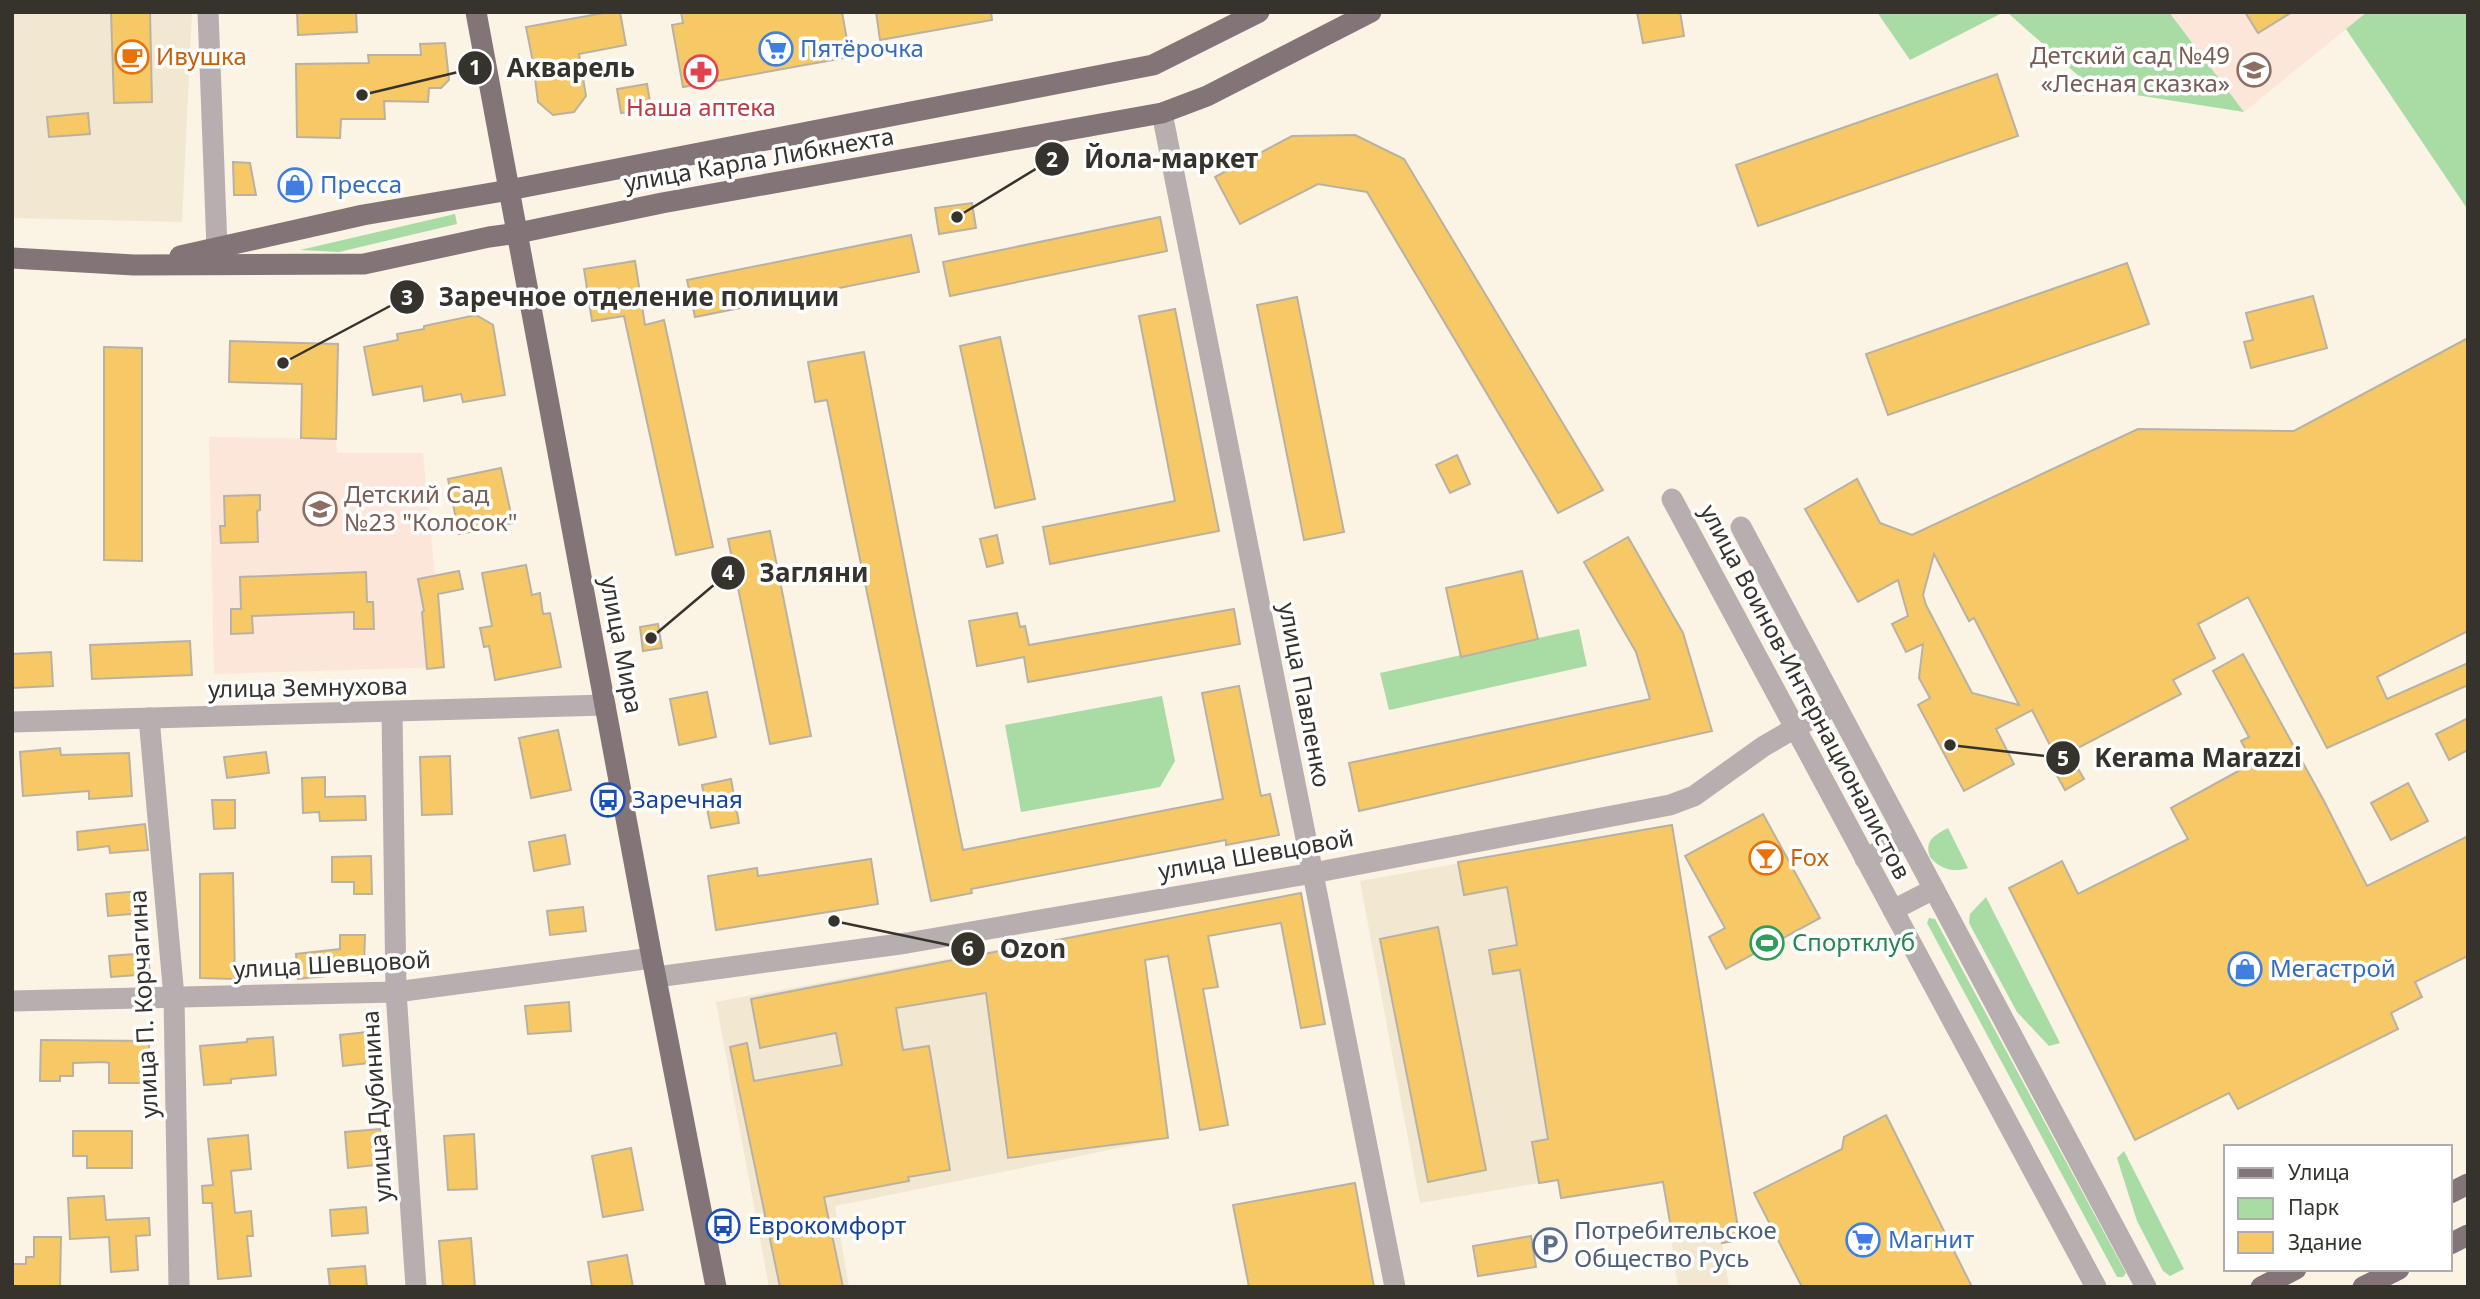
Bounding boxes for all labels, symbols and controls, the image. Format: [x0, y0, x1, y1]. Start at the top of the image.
supermarket icon: Пятёрочка [757, 30, 795, 68]
place label: Пятёрочка [800, 31, 924, 64]
cafe icon: Ивушка [113, 38, 151, 76]
place label: Детский сад №49 «Лесная сказка» [2030, 38, 2230, 99]
place label: Ивушка [156, 39, 247, 72]
callout: Акварель [458, 44, 649, 91]
text: Акварель [507, 49, 635, 85]
school or university icon: Детский сад №49 «Лесная сказка» [2235, 51, 2273, 89]
text: 1 [469, 53, 481, 81]
pharmacy icon: Наша аптека [682, 53, 720, 91]
place label: Наша аптека [626, 90, 776, 123]
street label: улица Карла Либкнехта [621, 119, 896, 199]
callout: Йола-маркет [1035, 136, 1272, 183]
text: Йола-маркет [1084, 140, 1258, 176]
text: 2 [1046, 145, 1058, 173]
shop icon: Пресса [276, 166, 314, 204]
place label: Пресса [320, 167, 402, 200]
callout: Заречное отделение полиции [390, 274, 853, 321]
text: Заречное отделение полиции [439, 278, 839, 314]
text: 3 [401, 283, 413, 311]
place label: Детский Сад №23 "Колосок" [344, 477, 517, 538]
school or university icon: Детский Сад №23 "Колосок" [301, 490, 339, 528]
street label: улица Воинов-Интернационалистов [1693, 498, 1920, 885]
callout: Загляни [710, 550, 882, 597]
text: Загляни [760, 554, 869, 590]
text: 4 [722, 558, 734, 586]
street label: улица Мира [593, 573, 652, 716]
street label: улица Павленко [1271, 600, 1340, 790]
street label: улица Земнухова [208, 668, 408, 705]
callout: Kerama Marazzi [2045, 735, 2316, 782]
text: Kerama Marazzi [2094, 739, 2302, 775]
text: 5 [2057, 744, 2069, 772]
bus stop icon: Заречная [589, 781, 627, 819]
place label: Заречная [632, 782, 743, 815]
street label: улица Шевцовой [1156, 820, 1356, 887]
bar icon: Fox [1747, 839, 1785, 877]
place label: Fox [1790, 840, 1829, 873]
street label: улица П. Корчагина [120, 889, 165, 1119]
sports icon: Спортклуб [1748, 924, 1786, 962]
callout: Ozon [951, 925, 1080, 972]
place label: Спортклуб [1792, 925, 1915, 958]
text: Ozon [1000, 930, 1066, 966]
text: 6 [962, 934, 974, 962]
street label: улица Шевцовой [232, 942, 431, 985]
shop icon: Мегастрой [2226, 950, 2264, 988]
place label: Мегастрой [2270, 951, 2396, 984]
street label: улица Дубинина [352, 1009, 399, 1203]
legend [2224, 1145, 2452, 1271]
text: Улица [2288, 1158, 2350, 1186]
text: Парк [2288, 1193, 2339, 1221]
bus stop icon: Еврокомфорт [704, 1207, 742, 1245]
place label: Еврокомфорт [748, 1208, 906, 1241]
place label: Потребительское Общество Русь [1574, 1213, 1777, 1274]
supermarket icon: Магнит [1844, 1221, 1882, 1259]
place label: Магнит [1888, 1222, 1974, 1255]
parking icon: Потребительское Общество Русь [1531, 1226, 1569, 1264]
text: Здание [2288, 1228, 2362, 1256]

